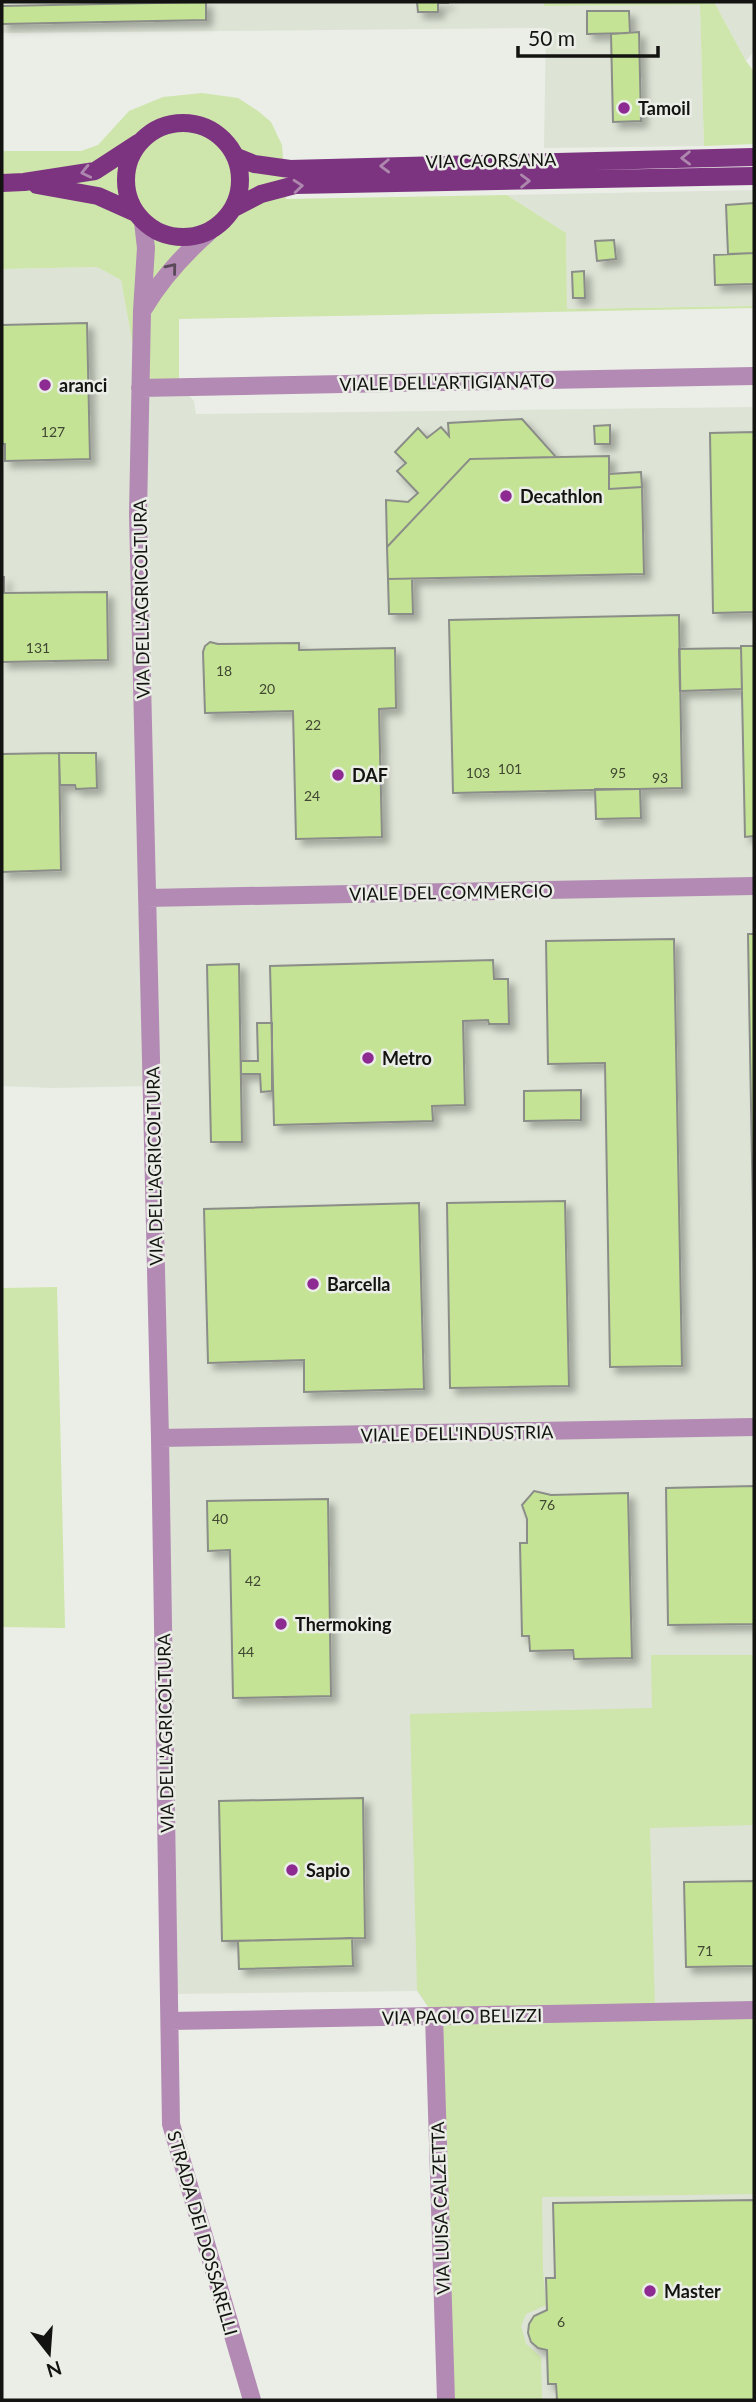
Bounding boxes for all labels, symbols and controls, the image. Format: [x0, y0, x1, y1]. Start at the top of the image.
scale bar [518, 14, 658, 58]
text: 50 m [528, 25, 575, 50]
place label: Tamoil [638, 97, 690, 119]
marker: Tamoil [616, 100, 632, 116]
street label: VIA CAORSANA [425, 148, 557, 172]
one-way arrow [680, 151, 691, 166]
one-way arrow [379, 158, 390, 174]
one-way arrow [80, 163, 92, 178]
one-way arrow [520, 173, 531, 189]
one-way arrow [293, 179, 304, 194]
one-way arrow [163, 264, 176, 276]
street label: VIALE DELL'ARTIGIANATO [339, 369, 555, 395]
place label: aranci [59, 374, 107, 396]
marker: aranci [37, 377, 53, 393]
house number: 127 [41, 423, 65, 440]
place label: Decathlon [520, 485, 603, 507]
marker: Decathlon [498, 488, 514, 504]
street label: VIA DELL'AGRICOLTURA [128, 498, 154, 699]
house number: 131 [26, 639, 50, 656]
house number: 18 [216, 662, 232, 679]
house number: 20 [259, 680, 275, 697]
house number: 22 [305, 716, 321, 733]
house number: 101 [498, 760, 522, 777]
place label: DAF [352, 764, 388, 786]
house number: 103 [466, 764, 490, 781]
house number: 95 [610, 764, 626, 781]
marker: DAF [330, 767, 346, 783]
house number: 93 [652, 769, 668, 786]
house number: 24 [304, 787, 320, 804]
street label: VIALE DEL COMMERCIO [349, 879, 553, 905]
place label: Metro [382, 1047, 432, 1069]
marker: Metro [360, 1050, 376, 1066]
street label: VIA DELL'AGRICOLTURA [141, 1065, 167, 1266]
place label: Barcella [327, 1273, 391, 1295]
marker: Barcella [305, 1276, 321, 1292]
street label: VIALE DELL'INDUSTRIA [360, 1420, 554, 1446]
house number: 76 [539, 1496, 555, 1513]
house number: 40 [212, 1510, 228, 1527]
house number: 42 [245, 1572, 261, 1589]
place label: Thermoking [295, 1613, 392, 1635]
marker: Thermoking [273, 1616, 289, 1632]
street label: VIA DELL'AGRICOLTURA [152, 1632, 178, 1833]
house number: 44 [238, 1643, 254, 1660]
place label: Sapio [306, 1859, 350, 1881]
marker: Sapio [284, 1862, 300, 1878]
house number: 71 [697, 1942, 713, 1959]
street label: VIA PAOLO BELIZZI [382, 2004, 542, 2028]
street label: VIA LUISA CALZETTA [426, 2120, 454, 2295]
street label: STRADA DEI DOSSARELLI [163, 2128, 243, 2338]
place label: Master [664, 2280, 721, 2302]
marker: Master [642, 2283, 658, 2299]
house number: 6 [557, 2313, 565, 2330]
north arrow [14, 2318, 84, 2388]
text: N [44, 2357, 64, 2383]

